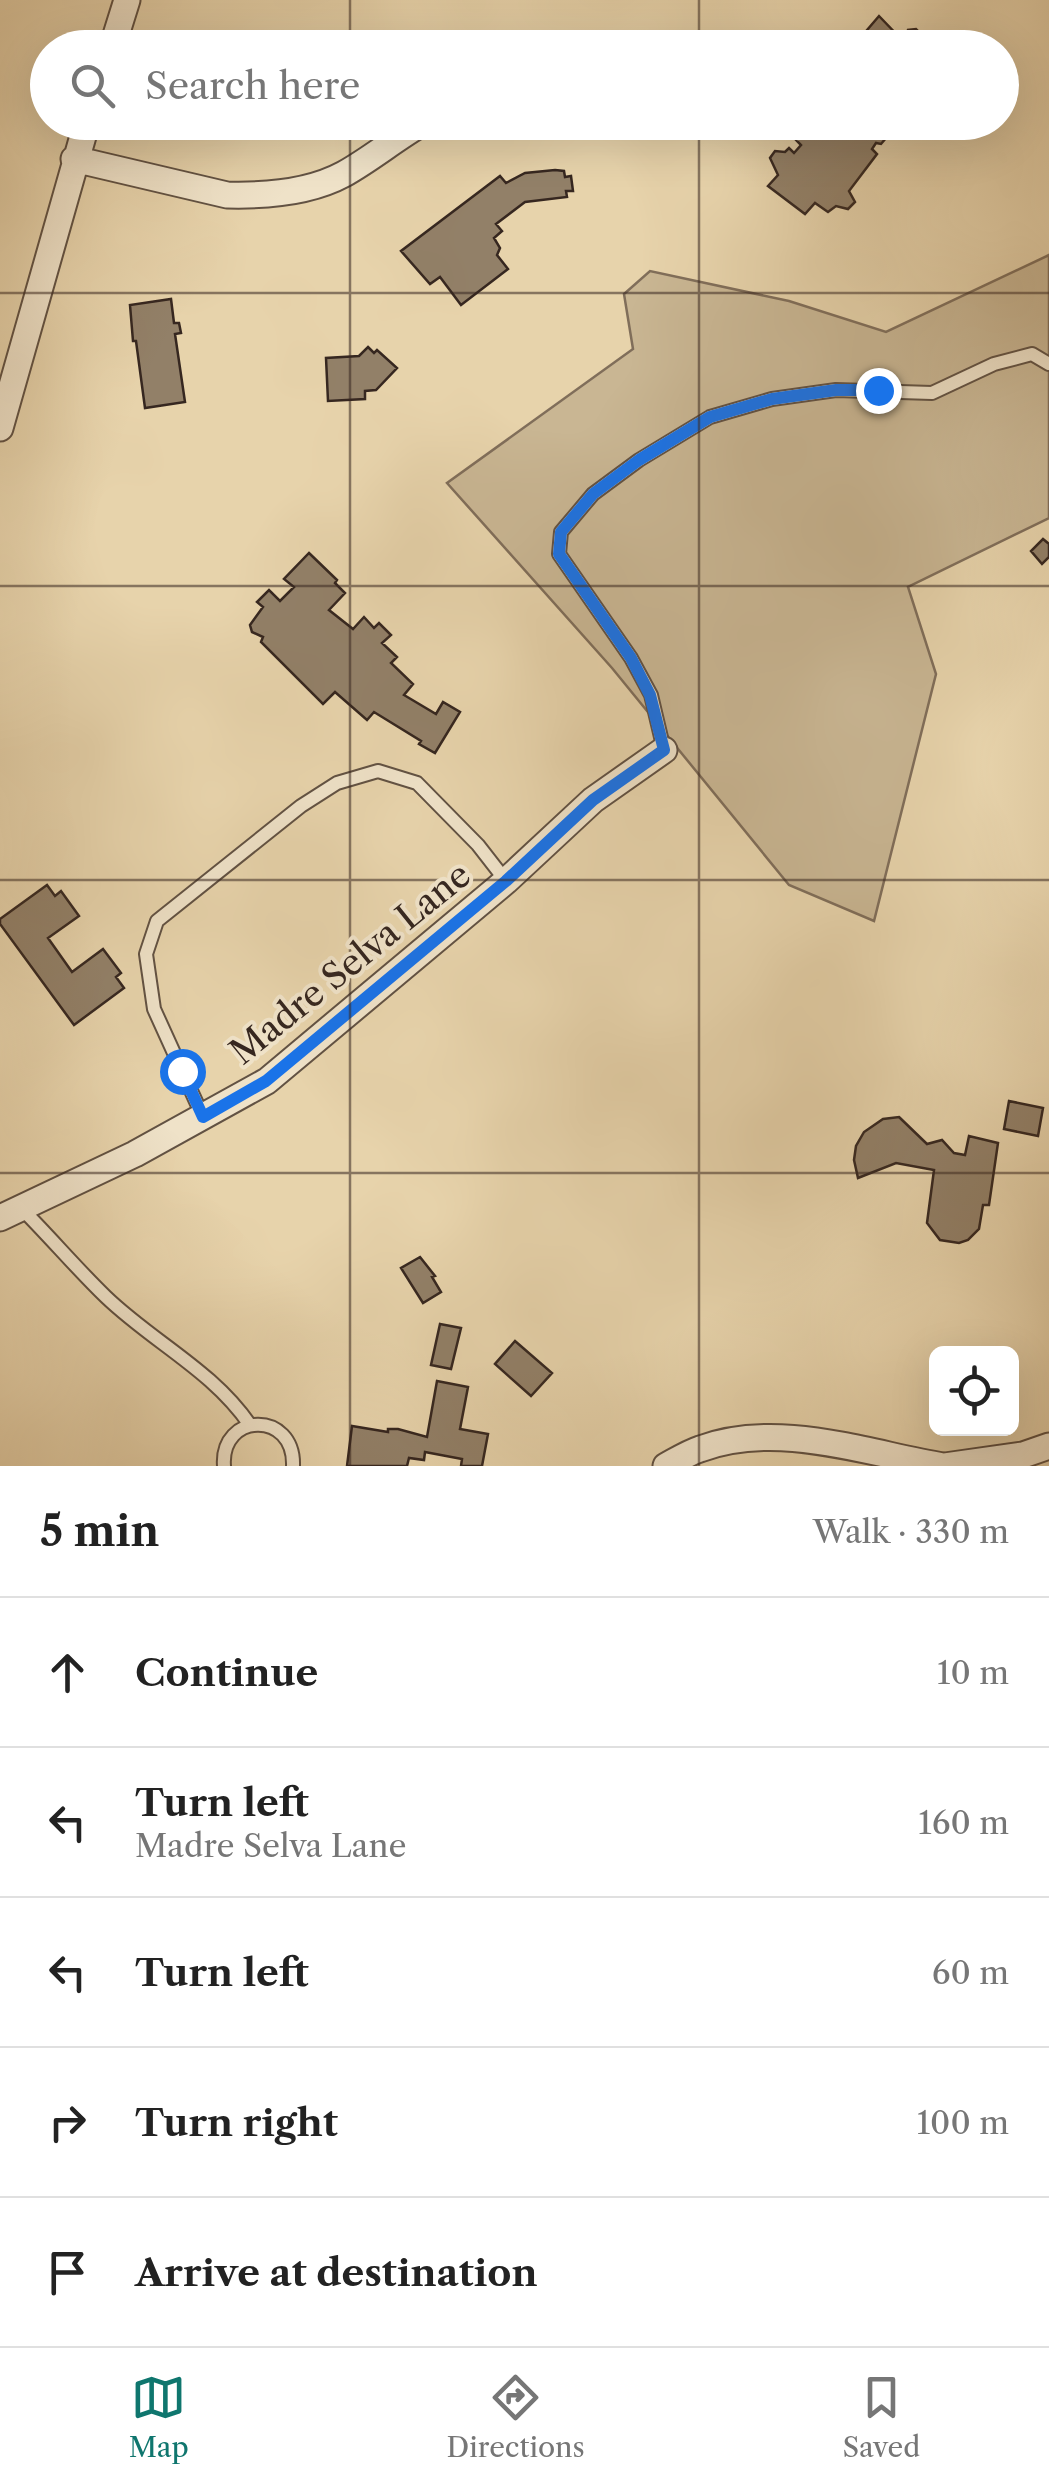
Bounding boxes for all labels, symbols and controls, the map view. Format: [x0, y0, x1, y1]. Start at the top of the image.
search box [30, 30, 1019, 140]
icon: search [65, 58, 120, 113]
text: Search here [145, 62, 360, 109]
route end [856, 368, 902, 414]
street label: Madre Selva Lane [221, 853, 479, 1073]
route start [160, 1049, 206, 1095]
map controls [929, 1346, 1019, 1436]
button: locate [929, 1346, 1019, 1436]
text: 5 min [40, 1505, 159, 1557]
text: Walk · 330 m [813, 1512, 1009, 1551]
icon: ahead [40, 1645, 95, 1700]
text: Continue [135, 1649, 318, 1696]
text: 10 m [937, 1653, 1009, 1692]
text: Turn left [135, 1779, 309, 1826]
icon: left [40, 1795, 95, 1850]
text: 160 m [918, 1803, 1009, 1842]
text: Madre Selva Lane [135, 1826, 406, 1865]
icon: left [40, 1945, 95, 2000]
text: Turn left [135, 1949, 309, 1996]
text: 60 m [932, 1953, 1009, 1992]
icon: right [40, 2095, 95, 2150]
text: Turn right [135, 2099, 338, 2146]
text: 100 m [917, 2103, 1009, 2142]
icon: arrive [40, 2245, 95, 2300]
text: Arrive at destination [135, 2249, 538, 2296]
tab: Map [129, 2370, 189, 2464]
tab: Directions [446, 2370, 585, 2464]
tab: Saved [842, 2370, 920, 2464]

